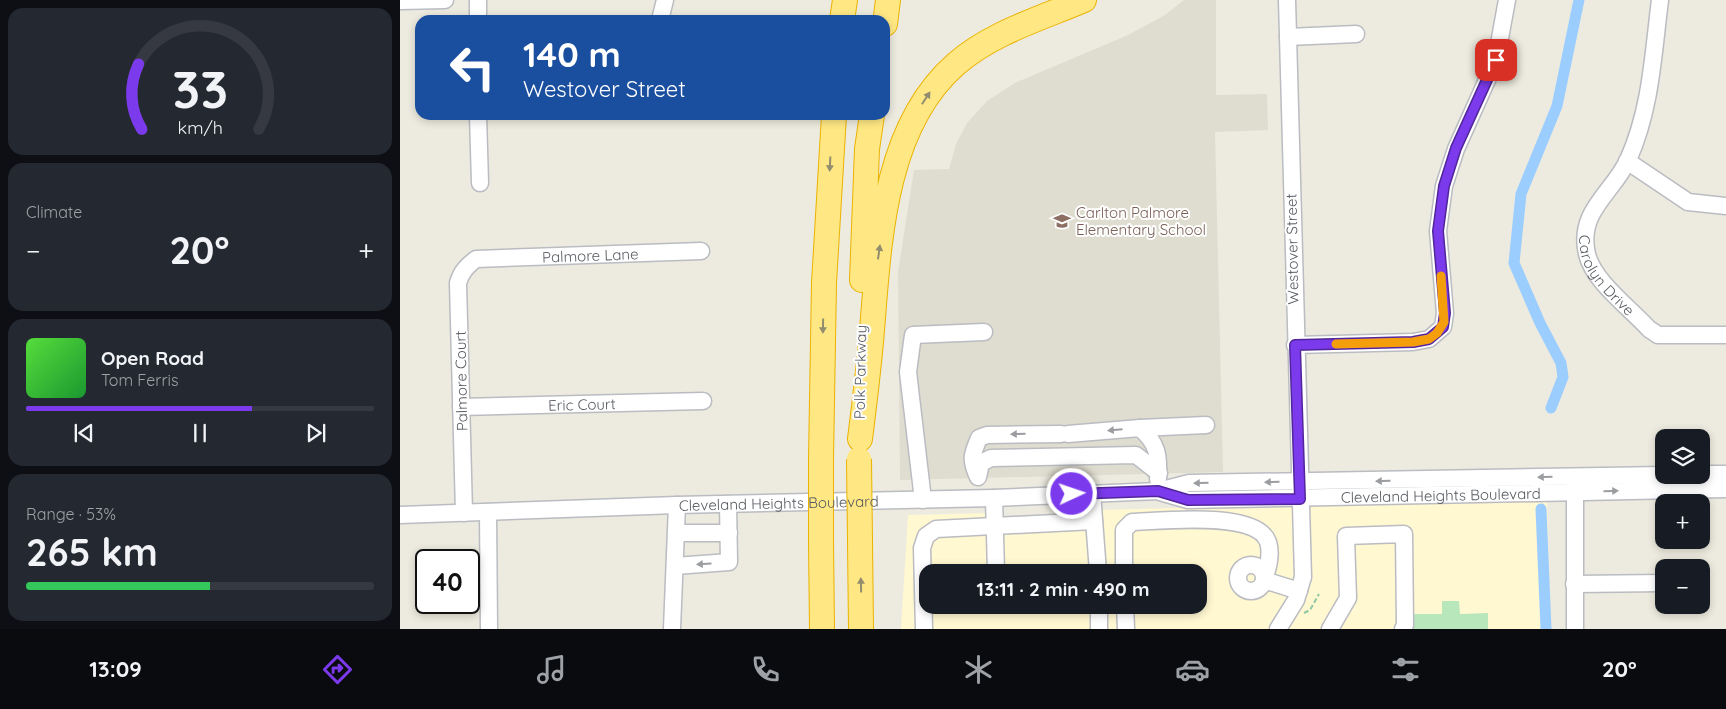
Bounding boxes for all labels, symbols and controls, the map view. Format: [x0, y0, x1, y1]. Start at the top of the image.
text: 140 m [523, 32, 621, 76]
icon: left [440, 35, 505, 100]
pin [1475, 39, 1517, 81]
icon: arrive [1482, 46, 1510, 74]
text: 33 [172, 56, 228, 121]
text: Westover Street [523, 75, 686, 103]
one-way arrow [922, 91, 931, 105]
text: km/h [177, 116, 223, 138]
one-way arrow [826, 156, 834, 172]
street label: Westover Street [1282, 193, 1302, 305]
text: Climate [26, 202, 82, 222]
place label: Carlton Palmore Elementary School [1076, 203, 1206, 239]
school or university icon: Carlton Palmore Elementary School [1052, 211, 1072, 231]
text: 20° [169, 226, 229, 274]
text: − [26, 233, 41, 268]
text: + [358, 233, 374, 268]
street label: Carolyn Drive [1576, 235, 1639, 319]
one-way arrow [875, 243, 883, 259]
street label: Palmore Lane [542, 244, 639, 266]
one-way arrow [819, 318, 827, 334]
street label: Polk Parkway [850, 325, 870, 419]
street label: Palmore Court [451, 331, 471, 431]
text: Open Road [101, 346, 204, 370]
text: Tom Ferris [101, 370, 178, 390]
street label: Eric Court [548, 394, 616, 414]
icon: previous [70, 419, 98, 447]
icon: pause [186, 419, 214, 447]
icon: next [302, 419, 330, 447]
one-way arrow [1107, 426, 1123, 434]
map controls [1655, 429, 1710, 614]
button: layers [1655, 429, 1710, 484]
one-way arrow [1009, 430, 1025, 438]
position arrow [1045, 467, 1097, 519]
one-way arrow [1537, 473, 1553, 481]
one-way arrow [1374, 477, 1390, 485]
one-way arrow [1264, 478, 1280, 486]
one-way arrow [1193, 479, 1209, 487]
street label: Cleveland Heights Boulevard [1341, 483, 1541, 506]
one-way arrow [1603, 487, 1619, 495]
street label: Cleveland Heights Boulevard [679, 491, 879, 514]
button: + [1655, 494, 1710, 549]
text: Range · 53% [26, 504, 116, 524]
text: 265 km [26, 528, 158, 576]
speed limit sign: 40 [415, 549, 480, 614]
button: − [1655, 559, 1710, 614]
one-way arrow [695, 560, 711, 568]
one-way arrow [856, 577, 864, 593]
text: 13:11 · 2 min · 490 m [977, 577, 1149, 601]
icon: directions [320, 652, 355, 687]
icon: music [534, 652, 569, 687]
icon: phone [748, 652, 783, 687]
icon: climate [961, 652, 996, 687]
icon: car [1175, 652, 1210, 687]
icon: filters [1388, 652, 1423, 687]
text: 13:09 [89, 655, 142, 683]
text: 20° [1602, 655, 1637, 683]

